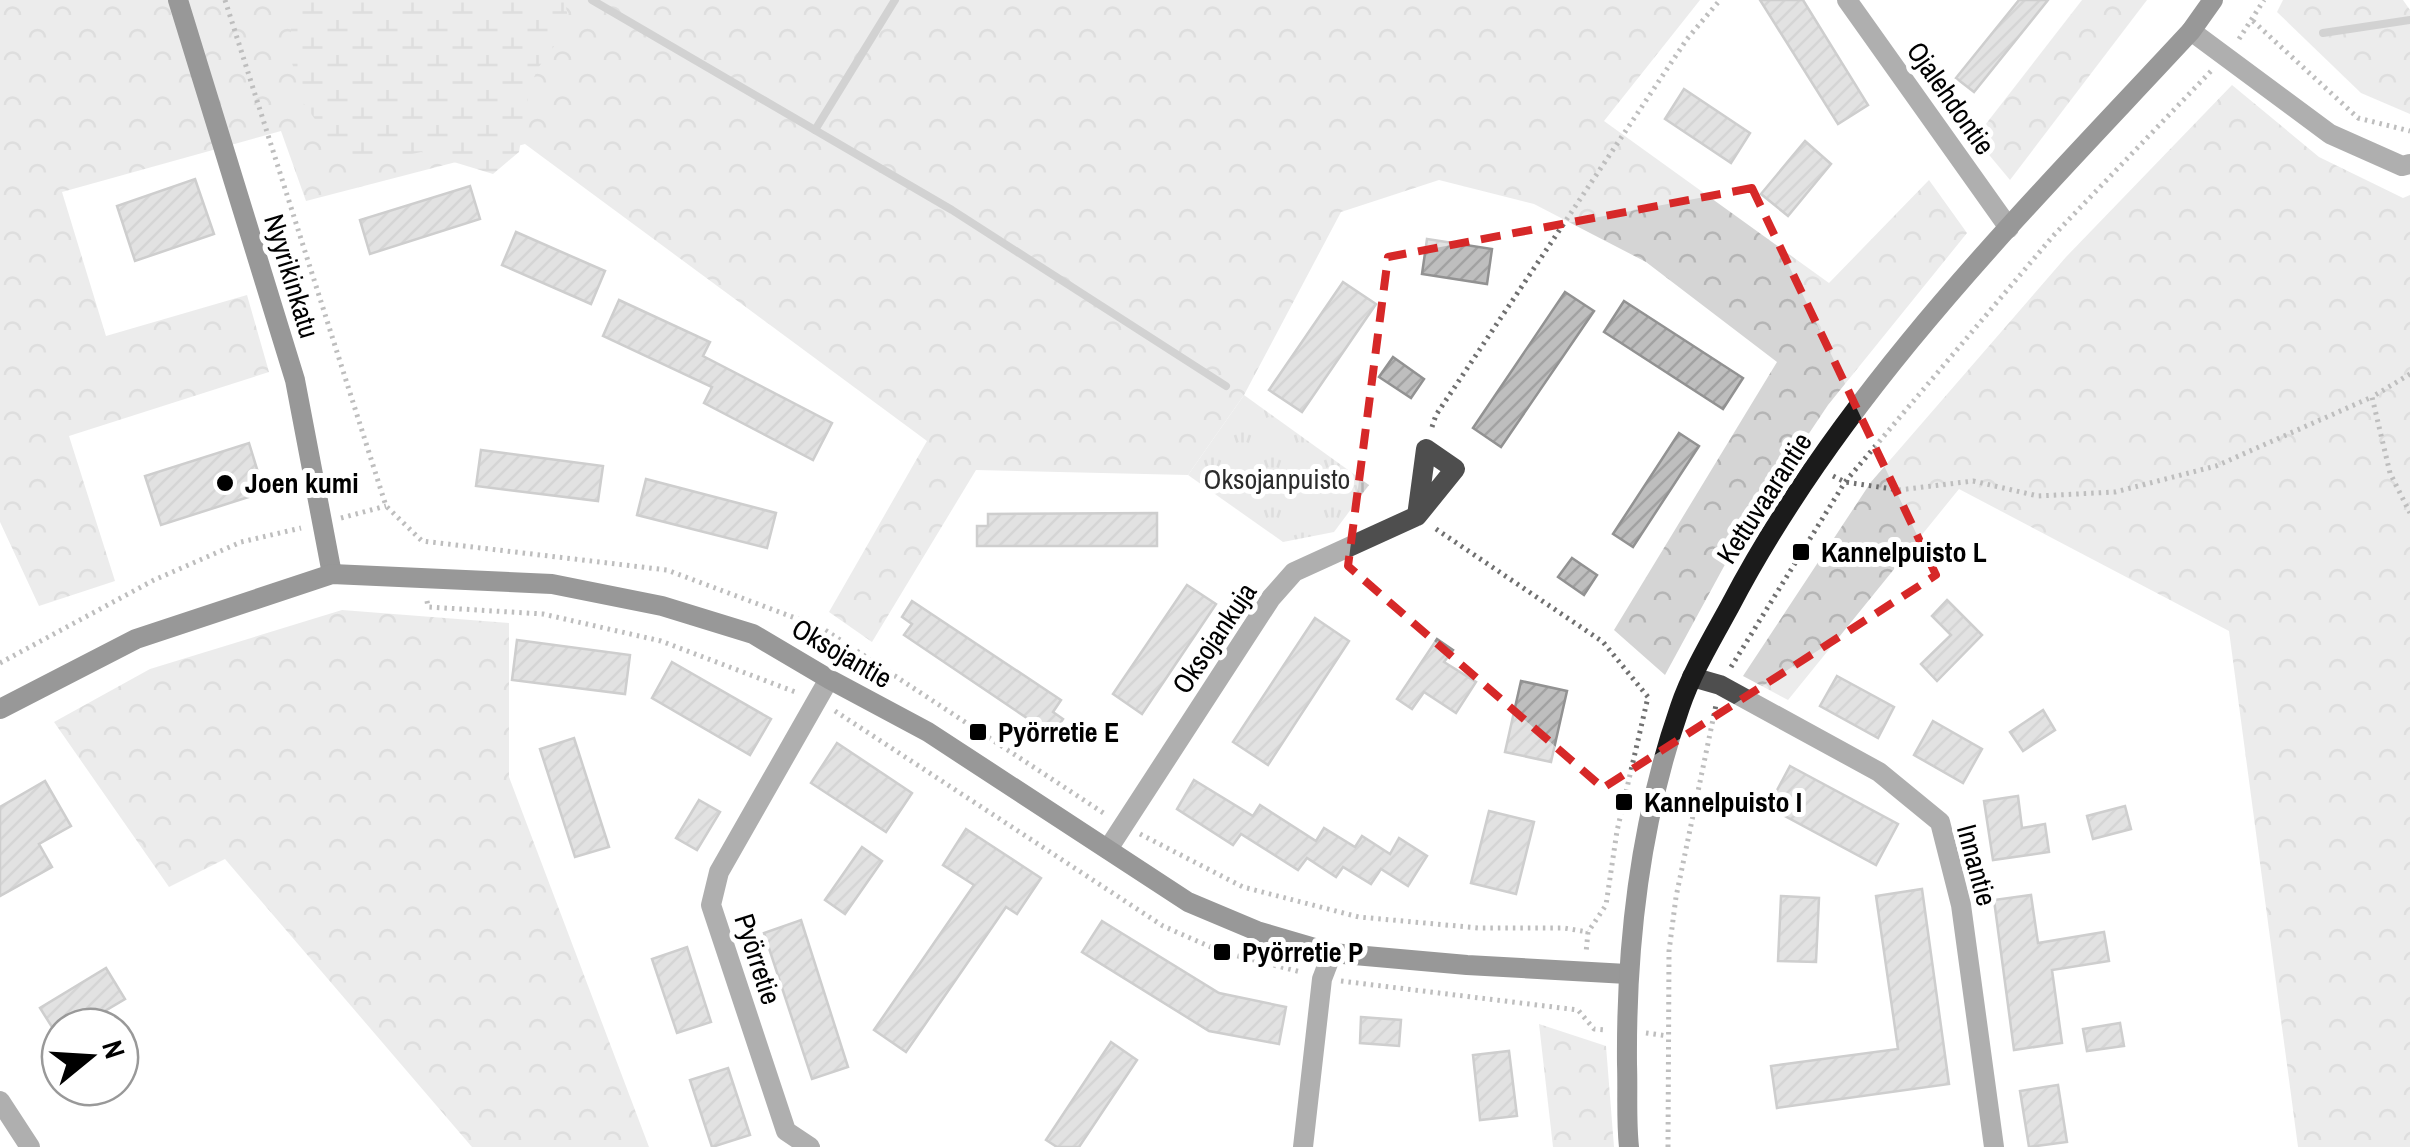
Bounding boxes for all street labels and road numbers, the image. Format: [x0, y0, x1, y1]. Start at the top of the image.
street label: Ojalehdontie [1898, 34, 2004, 162]
street label: Nyyrikinkatu [255, 209, 329, 343]
street label: Kettuvaarantie [1707, 425, 1821, 571]
street label: Oksojankuja [1163, 575, 1265, 701]
street label: Oksojantie [785, 609, 899, 697]
street label: Innantie [1948, 820, 2006, 910]
street label: Pyörretie [726, 909, 790, 1009]

